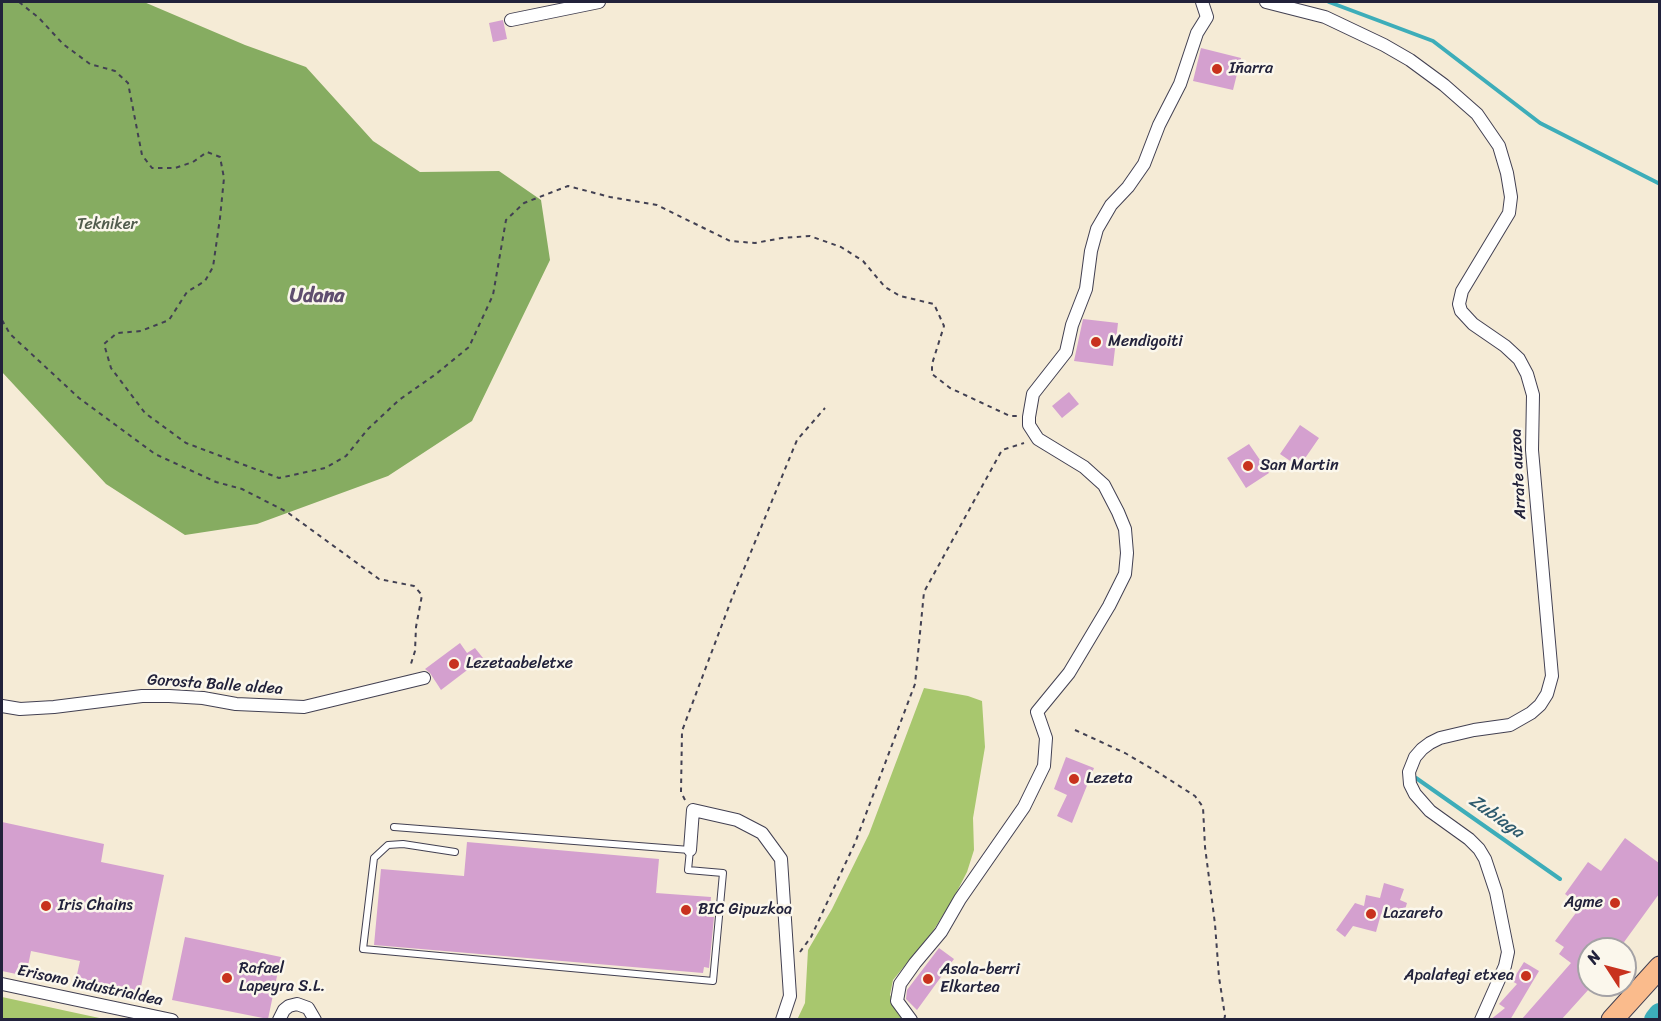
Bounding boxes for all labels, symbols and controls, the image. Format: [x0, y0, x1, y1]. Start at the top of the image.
place label: Iñarra [1229, 59, 1273, 79]
marker: Iñarra [1210, 62, 1224, 76]
park label: Tekniker [77, 215, 137, 235]
district label: Udana [290, 285, 344, 309]
place label: Mendigoiti [1108, 332, 1183, 352]
marker: Mendigoiti [1089, 335, 1103, 349]
street label: Arrate auzoa [1507, 428, 1531, 520]
place label: San Martin [1260, 456, 1339, 476]
marker: San Martin [1241, 459, 1255, 473]
place label: Lezetaabeletxe [466, 654, 573, 674]
marker: Lezetaabeletxe [447, 657, 461, 671]
street label: Gorosta Balle aldea [147, 671, 283, 699]
place label: Lezeta [1086, 769, 1132, 789]
marker: Lezeta [1067, 772, 1081, 786]
water label: Zubiaga [1465, 791, 1527, 843]
place label: Agme [1564, 893, 1603, 913]
place label: Iris Chains [58, 896, 133, 916]
marker: Agme [1608, 896, 1622, 910]
marker: Iris Chains [39, 899, 53, 913]
place label: BIC Gipuzkoa [698, 900, 792, 920]
marker: BIC Gipuzkoa [679, 903, 693, 917]
place label: Lazareto [1383, 904, 1443, 924]
marker: Lazareto [1364, 907, 1378, 921]
north arrow [1577, 937, 1637, 997]
text: N [1579, 944, 1609, 970]
place label: Rafael Lapeyra S.L. [239, 959, 325, 997]
place label: Asola-berri Elkartea [940, 960, 1020, 998]
street label: Erisono industrialdea [16, 961, 164, 1011]
place label: Apalategi etxea [1404, 966, 1514, 986]
marker: Apalategi etxea [1519, 969, 1533, 983]
marker: Rafael Lapeyra S.L. [220, 971, 234, 985]
marker: Asola-berri Elkartea [921, 972, 935, 986]

